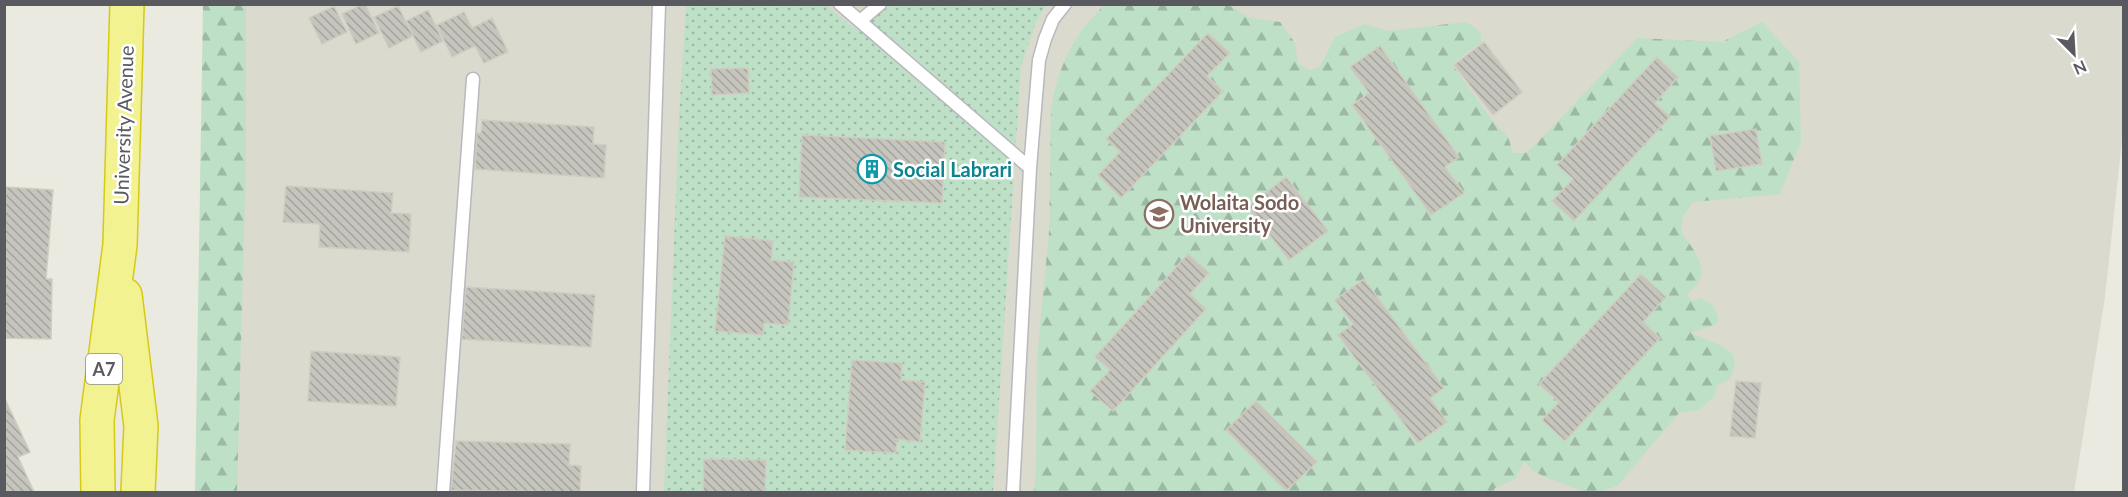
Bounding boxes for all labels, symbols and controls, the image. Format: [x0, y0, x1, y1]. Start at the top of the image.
north arrow [2044, 24, 2104, 84]
street label: University Avenue [108, 45, 138, 205]
text: N [2071, 57, 2090, 79]
building icon: Social Labrari [856, 153, 888, 185]
place label: Social Labrari [893, 157, 1012, 181]
place label: Wolaita Sodo University [1180, 190, 1299, 237]
school or university icon: Wolaita Sodo University [1143, 198, 1175, 230]
road number: A7 [86, 354, 122, 384]

